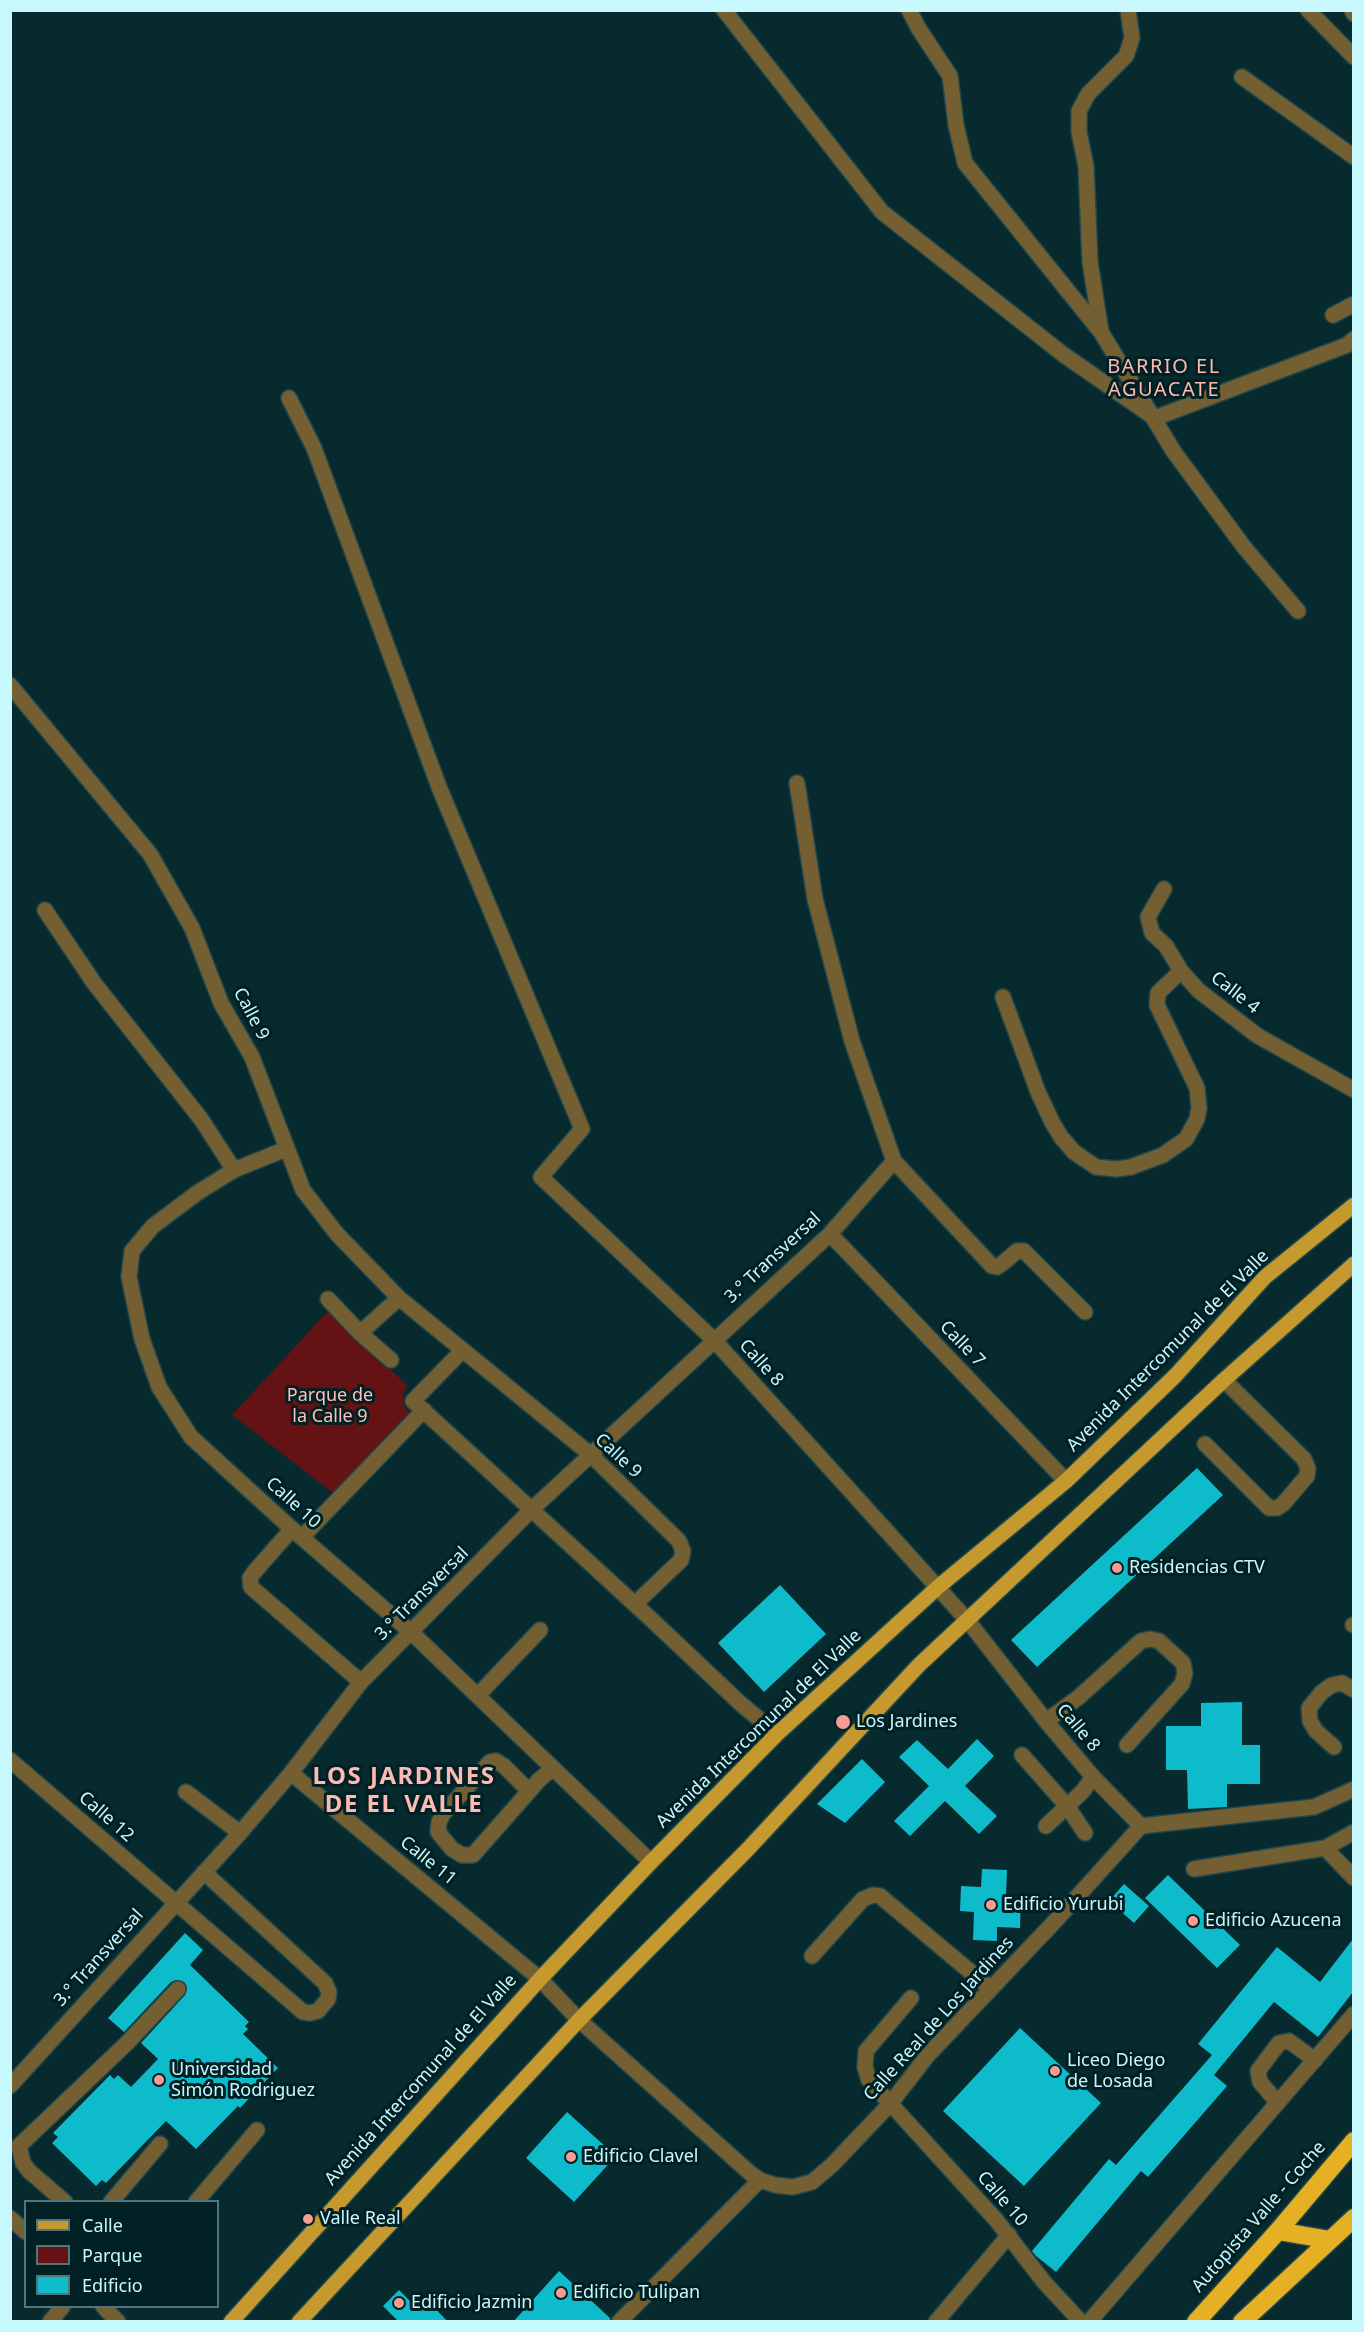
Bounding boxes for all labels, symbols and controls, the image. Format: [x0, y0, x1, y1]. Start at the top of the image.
district label: BARRIO EL AGUACATE [1107, 355, 1221, 402]
street label: Calle 4 [1206, 967, 1264, 1019]
street label: Calle 9 [228, 984, 274, 1044]
street label: 3.° Transversal [720, 1208, 826, 1308]
street label: Avenida Intercomunal de El Valle [1063, 1246, 1273, 1456]
street label: Calle 7 [935, 1316, 989, 1372]
street label: Calle 8 [734, 1335, 788, 1391]
park label: Parque de la Calle 9 [287, 1385, 373, 1428]
street label: Calle 9 [590, 1429, 646, 1483]
street label: Calle 10 [261, 1473, 325, 1533]
street label: 3.° Transversal [371, 1543, 473, 1645]
place label: Residencias CTV [1129, 1557, 1265, 1579]
marker: Residencias CTV [1110, 1561, 1124, 1575]
street label: Avenida Intercomunal de El Valle [652, 1625, 866, 1833]
street label: Calle 8 [1052, 1700, 1104, 1756]
place label: Los Jardines [856, 1711, 957, 1733]
marker: Los Jardines [834, 1713, 852, 1731]
district label: LOS JARDINES DE EL VALLE [313, 1763, 495, 1819]
street label: Calle 12 [74, 1787, 138, 1847]
street label: Calle 11 [395, 1832, 461, 1890]
place label: Edificio Yurubi [1003, 1894, 1123, 1916]
marker: Edificio Yurubi [984, 1898, 998, 1912]
street label: 3.° Transversal [50, 1905, 148, 2011]
place label: Edificio Azucena [1205, 1910, 1342, 1932]
marker: Edificio Azucena [1186, 1914, 1200, 1928]
street label: Calle Real de Los Jardines [860, 1932, 1018, 2106]
street label: Avenida Intercomunal de El Valle [320, 1970, 522, 2190]
place label: Liceo Diego de Losada [1067, 2050, 1165, 2092]
place label: Universidad Simón Rodriguez [171, 2059, 315, 2102]
marker: Liceo Diego de Losada [1048, 2064, 1062, 2078]
marker: Universidad Simón Rodriguez [152, 2073, 166, 2087]
street label: Autopista Valle - Coche [1188, 2137, 1330, 2297]
place label: Edificio Clavel [583, 2146, 698, 2168]
marker: Edificio Clavel [564, 2150, 578, 2164]
street label: Calle 10 [972, 2167, 1032, 2231]
legend [24, 2200, 219, 2308]
place label: Valle Real [320, 2208, 401, 2230]
marker: Valle Real [301, 2212, 315, 2226]
text: Calle [82, 2213, 123, 2237]
text: Parque [82, 2243, 142, 2267]
text: Edificio [82, 2273, 143, 2297]
place label: Edificio Tulipan [573, 2282, 700, 2304]
marker: Edificio Tulipan [554, 2286, 568, 2300]
place label: Edificio Jazmin [411, 2292, 532, 2314]
marker: Edificio Jazmin [392, 2296, 406, 2310]

